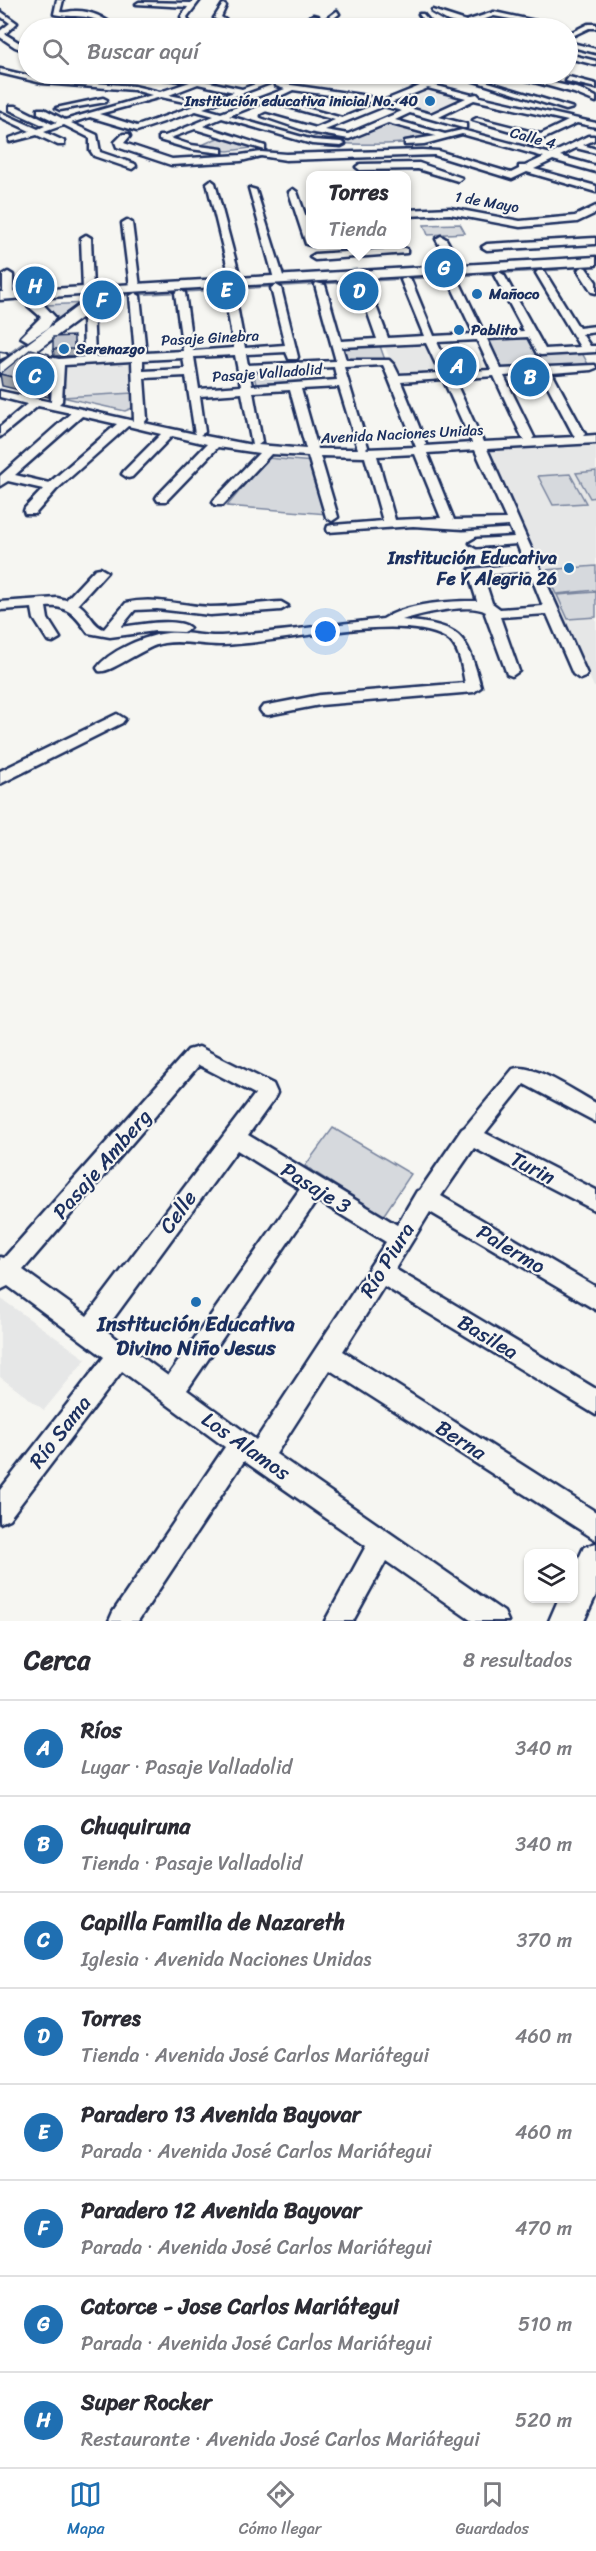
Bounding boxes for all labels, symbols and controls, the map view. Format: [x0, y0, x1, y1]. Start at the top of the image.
search box [18, 18, 578, 84]
text: Buscar aquí [87, 32, 199, 71]
icon: search [39, 35, 72, 68]
place label: Institución educativa inicial No. 40 [184, 88, 419, 114]
marker: Institución educativa inicial No. 40 [423, 94, 437, 108]
street label: Calle 4 [507, 119, 559, 157]
popup [306, 171, 411, 249]
text: Torres [329, 173, 388, 212]
street label: 1 de Mayo [453, 184, 522, 221]
text: Tienda [329, 212, 387, 247]
pin: G [424, 246, 464, 290]
pin: H [15, 264, 54, 308]
pin: E [206, 268, 246, 312]
pin: D [340, 268, 378, 314]
pin: F [82, 278, 122, 322]
place label: Mañoco [488, 281, 540, 307]
marker: Mañoco [470, 287, 484, 301]
place label: Pablito [471, 317, 518, 343]
street label: Pasaje Ginebra [160, 322, 260, 354]
marker: Pablito [452, 323, 466, 337]
place label: Serenazgo [75, 336, 145, 362]
marker: Serenazgo [57, 342, 71, 356]
pin: A [438, 344, 476, 388]
pin: C [15, 354, 54, 398]
pin: B [510, 354, 550, 400]
street label: Pasaje Valladolid [211, 356, 324, 390]
street label: Avenida Naciones Unidas [319, 417, 485, 451]
place label: Institución Educativa Fe Y Alegria 26 [387, 542, 557, 595]
marker: Institución Educativa Fe Y Alegria 26 [562, 561, 576, 575]
your location [311, 617, 340, 646]
street label: Pasaje Amberg [43, 1100, 161, 1228]
street label: Turin [503, 1140, 563, 1196]
street label: Pasaje 3 [273, 1151, 359, 1225]
street label: Celle [149, 1182, 207, 1242]
street label: Palermo [469, 1213, 553, 1285]
street label: Río Piura [349, 1214, 425, 1305]
marker: Institución Educativa Divino Niño Jesus [189, 1295, 203, 1309]
street label: Basilea [450, 1304, 526, 1370]
place label: Institución Educativa Divino Niño Jesus [96, 1305, 295, 1367]
street label: Río Sama [19, 1386, 101, 1477]
street label: Los Alamos [193, 1401, 299, 1491]
street label: Berna [428, 1409, 495, 1471]
map controls [524, 1549, 578, 1603]
button: layers [524, 1549, 578, 1603]
text: Cerca [24, 1637, 90, 1683]
text: 8 resultados [463, 1643, 572, 1678]
text: Ríos [81, 1711, 122, 1750]
text: A [37, 1731, 50, 1766]
text: 340 m [515, 1731, 572, 1766]
text: Lugar · Pasaje Valladolid [81, 1750, 292, 1785]
text: Chuquiruna [81, 1807, 190, 1846]
text: B [37, 1827, 50, 1862]
text: 340 m [515, 1827, 572, 1862]
text: Tienda · Pasaje Valladolid [81, 1846, 302, 1881]
text: Capilla Familia de Nazareth [81, 1903, 345, 1942]
text: C [37, 1923, 50, 1958]
text: 370 m [516, 1923, 572, 1958]
text: Iglesia · Avenida Naciones Unidas [81, 1942, 371, 1977]
text: Torres [81, 1999, 141, 2038]
text: D [38, 2019, 49, 2054]
text: 460 m [515, 2019, 572, 2054]
text: Tienda · Avenida José Carlos Mariátegui [81, 2038, 429, 2073]
text: Paradero 13 Avenida Bayovar [81, 2095, 361, 2134]
text: E [38, 2115, 49, 2150]
text: 460 m [515, 2115, 572, 2150]
text: Parada · Avenida José Carlos Mariátegui [81, 2134, 432, 2169]
text: Paradero 12 Avenida Bayovar [81, 2191, 362, 2230]
text: F [38, 2211, 49, 2246]
text: 470 m [515, 2211, 572, 2246]
text: Parada · Avenida José Carlos Mariátegui [81, 2230, 432, 2265]
text: Catorce - Jose Carlos Mariátegui [81, 2287, 399, 2326]
text: G [37, 2307, 50, 2342]
text: 510 m [518, 2307, 572, 2342]
text: Parada · Avenida José Carlos Mariátegui [81, 2326, 432, 2361]
text: Super Rocker [81, 2383, 212, 2422]
text: H [36, 2403, 51, 2438]
text: 520 m [515, 2403, 572, 2438]
text: Restaurante · Avenida José Carlos Mariátegui [81, 2422, 480, 2457]
tab: Mapa [67, 2478, 105, 2543]
tab: Cómo llegar [239, 2478, 321, 2543]
tab: Guardados [455, 2478, 529, 2543]

